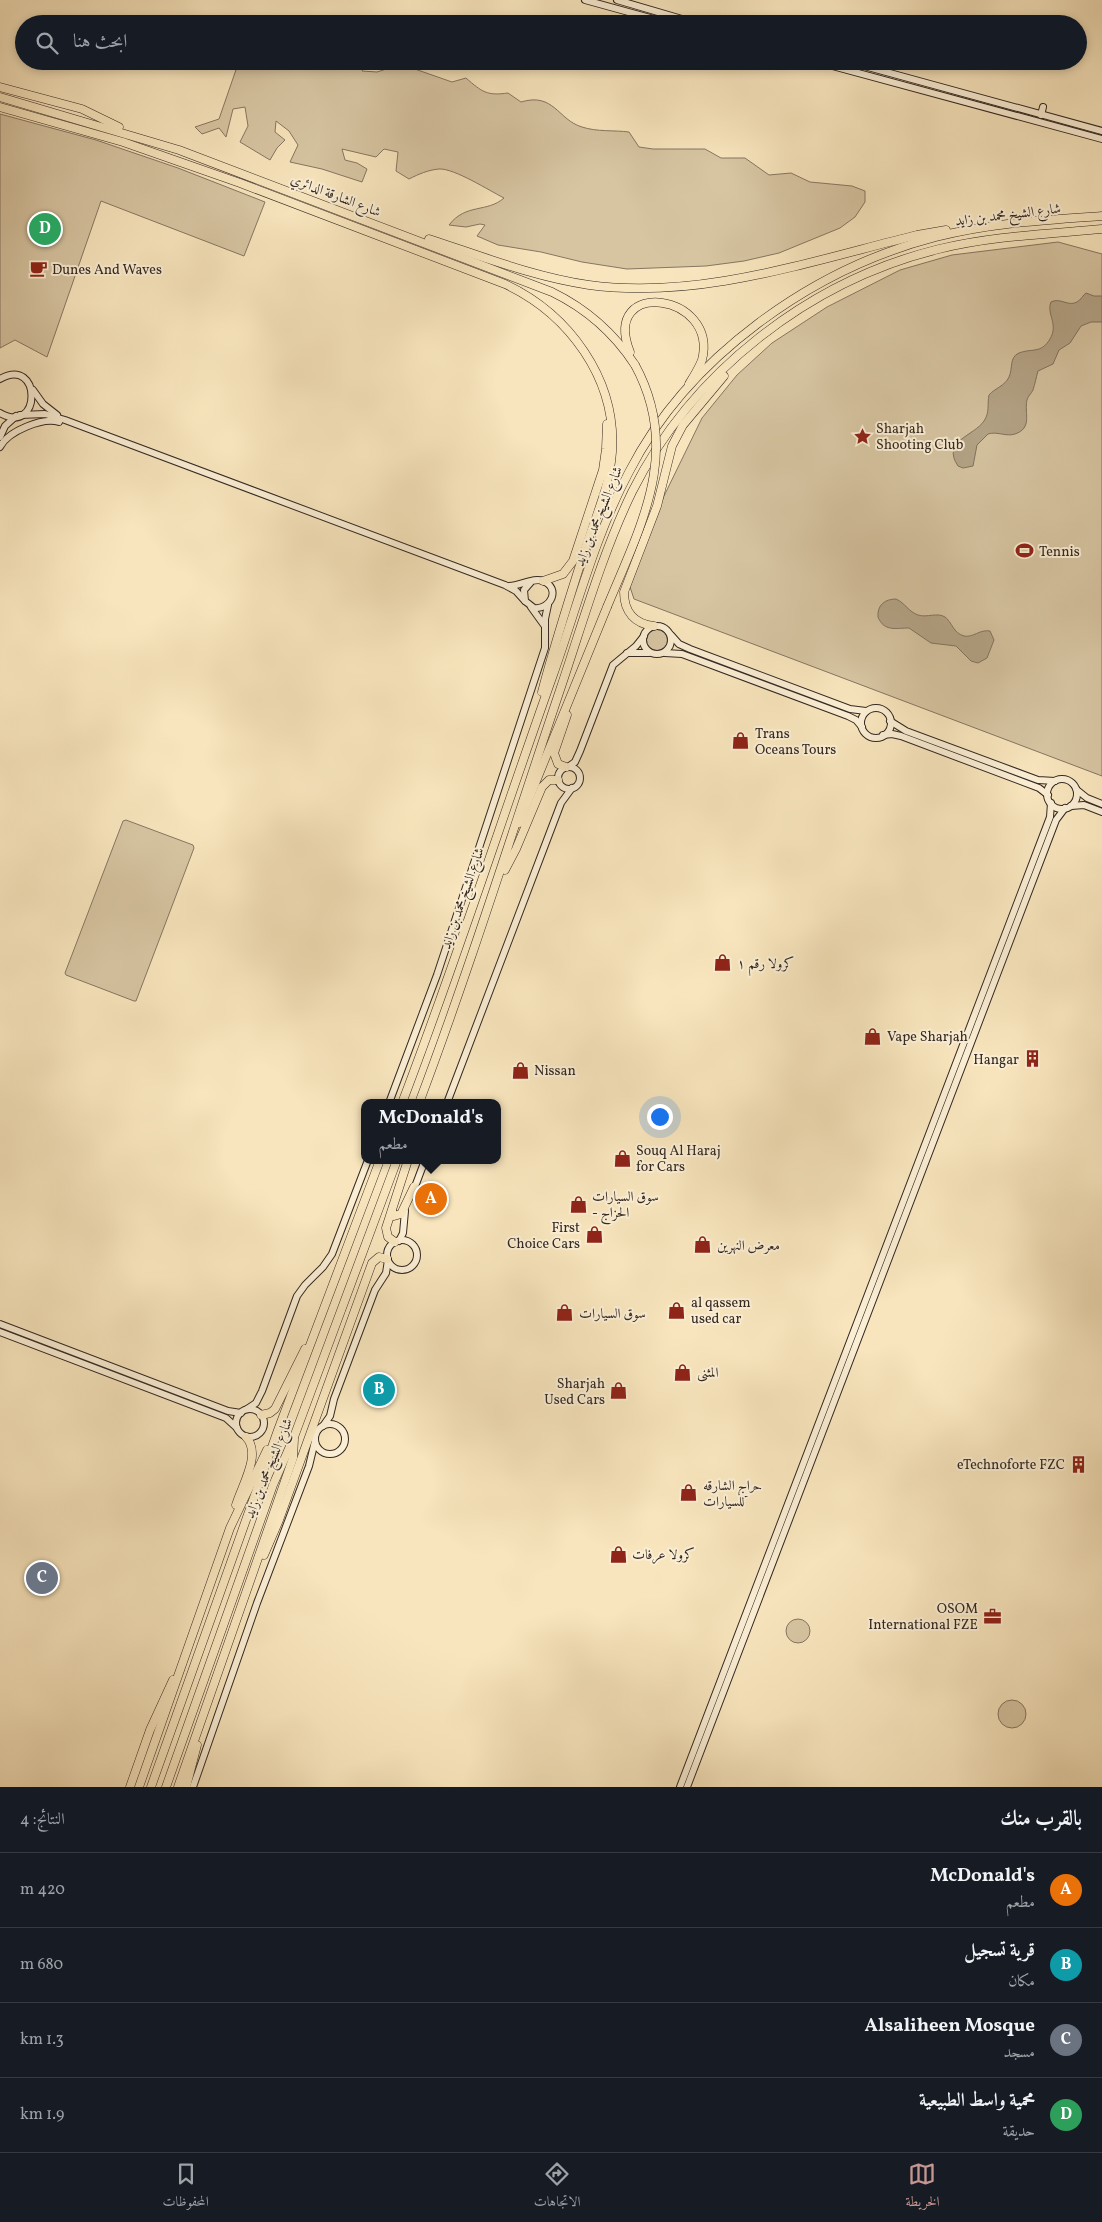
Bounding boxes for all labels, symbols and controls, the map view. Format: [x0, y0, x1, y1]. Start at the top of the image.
search box [15, 15, 1087, 70]
icon: search [33, 29, 61, 57]
text: ابحث هنا [73, 29, 127, 55]
street label: شارع الشارقة الدائري [287, 170, 383, 223]
street label: شارع الشيخ محمد بن زايد [954, 200, 1062, 233]
pin: D [29, 210, 61, 248]
cafe icon: Dunes And Waves [28, 259, 48, 279]
place label: Dunes And Waves [52, 261, 162, 280]
place label: Sharjah Shooting Club [876, 420, 964, 455]
place icon: Sharjah Shooting Club [852, 426, 872, 446]
street label: شارع الشيخ محمد بن زايد [571, 464, 630, 570]
sports icon: Tennis [1015, 541, 1035, 561]
place label: Tennis [1039, 543, 1080, 562]
place label: Trans Oceans Tours [755, 725, 836, 760]
shop icon: Trans Oceans Tours [731, 731, 751, 751]
street label: شارع الشيخ محمد بن زايد [437, 845, 492, 952]
shop icon: كرولا رقم ١ [713, 953, 733, 973]
place label: كرولا رقم ١ [737, 955, 794, 977]
shop icon: Vape Sharjah [863, 1026, 883, 1046]
place label: Vape Sharjah [887, 1028, 968, 1047]
building icon: Hangar [1023, 1049, 1043, 1069]
place label: Hangar [973, 1051, 1019, 1070]
shop icon: Nissan [510, 1060, 530, 1080]
place label: Nissan [534, 1062, 576, 1081]
popup [361, 1099, 501, 1164]
your location [647, 1104, 673, 1130]
text: McDonald's [379, 1105, 483, 1131]
text: مطعم [379, 1134, 408, 1156]
place label: Souq Al Haraj for Cars [636, 1142, 721, 1177]
shop icon: Souq Al Haraj for Cars [612, 1148, 632, 1168]
pin: A [415, 1180, 447, 1218]
place label: سوق السيارات - الحزاج [592, 1188, 659, 1225]
shop icon: سوق السيارات - الحزاج [568, 1194, 588, 1214]
place label: First Choice Cars [507, 1219, 580, 1254]
shop icon: First Choice Cars [584, 1225, 604, 1245]
shop icon: معرض النهرين [693, 1235, 713, 1255]
place label: معرض النهرين [717, 1237, 780, 1256]
place label: al qassem used car [691, 1294, 751, 1329]
shop icon: al qassem used car [667, 1300, 687, 1320]
shop icon: سوق السيارات [555, 1303, 575, 1323]
place label: سوق السيارات [579, 1305, 646, 1324]
shop icon: المثنى [673, 1362, 693, 1382]
place label: المثنى [697, 1364, 719, 1383]
pin: B [363, 1371, 395, 1409]
place label: Sharjah Used Cars [544, 1375, 605, 1410]
shop icon: Sharjah Used Cars [609, 1381, 629, 1401]
street label: شارع الشيخ محمد بن زايد [241, 1416, 300, 1522]
building icon: eTechnoforte FZC [1069, 1454, 1089, 1474]
place label: eTechnoforte FZC [957, 1456, 1065, 1475]
place label: حراج الشارقه للسيارات [703, 1477, 762, 1512]
shop icon: حراج الشارقه للسيارات [679, 1483, 699, 1503]
shop icon: كرولا عرفات [608, 1544, 628, 1564]
place label: كرولا عرفات [632, 1546, 695, 1565]
pin: C [26, 1559, 58, 1597]
place label: OSOM International FZE [868, 1600, 978, 1635]
office icon: OSOM International FZE [982, 1606, 1002, 1626]
text: بالقرب منك [1000, 1805, 1082, 1834]
text: النتائج: 4 [20, 1809, 65, 1831]
text: McDonald's [930, 1863, 1035, 1889]
text: 420 m [20, 1879, 65, 1901]
text: A [1060, 1879, 1072, 1901]
text: مطعم [1006, 1892, 1035, 1914]
text: قرية تسجيل [964, 1938, 1035, 1964]
text: 680 m [20, 1954, 63, 1976]
text: B [1061, 1954, 1071, 1976]
text: مكان [1008, 1971, 1035, 1993]
text: Alsaliheen Mosque [865, 2013, 1035, 2039]
text: 1.3 km [20, 2029, 64, 2051]
text: C [1061, 2029, 1071, 2051]
text: مسجد [1004, 2042, 1035, 2064]
text: محمية واسط الطبيعية [919, 2088, 1035, 2114]
text: 1.9 km [20, 2104, 64, 2126]
text: D [1060, 2104, 1072, 2126]
text: حديقة [1003, 2121, 1035, 2143]
tab: المحفوظات [163, 2160, 209, 2215]
tab: الاتجاهات [534, 2160, 580, 2215]
tab: الخريطة [905, 2160, 940, 2215]

